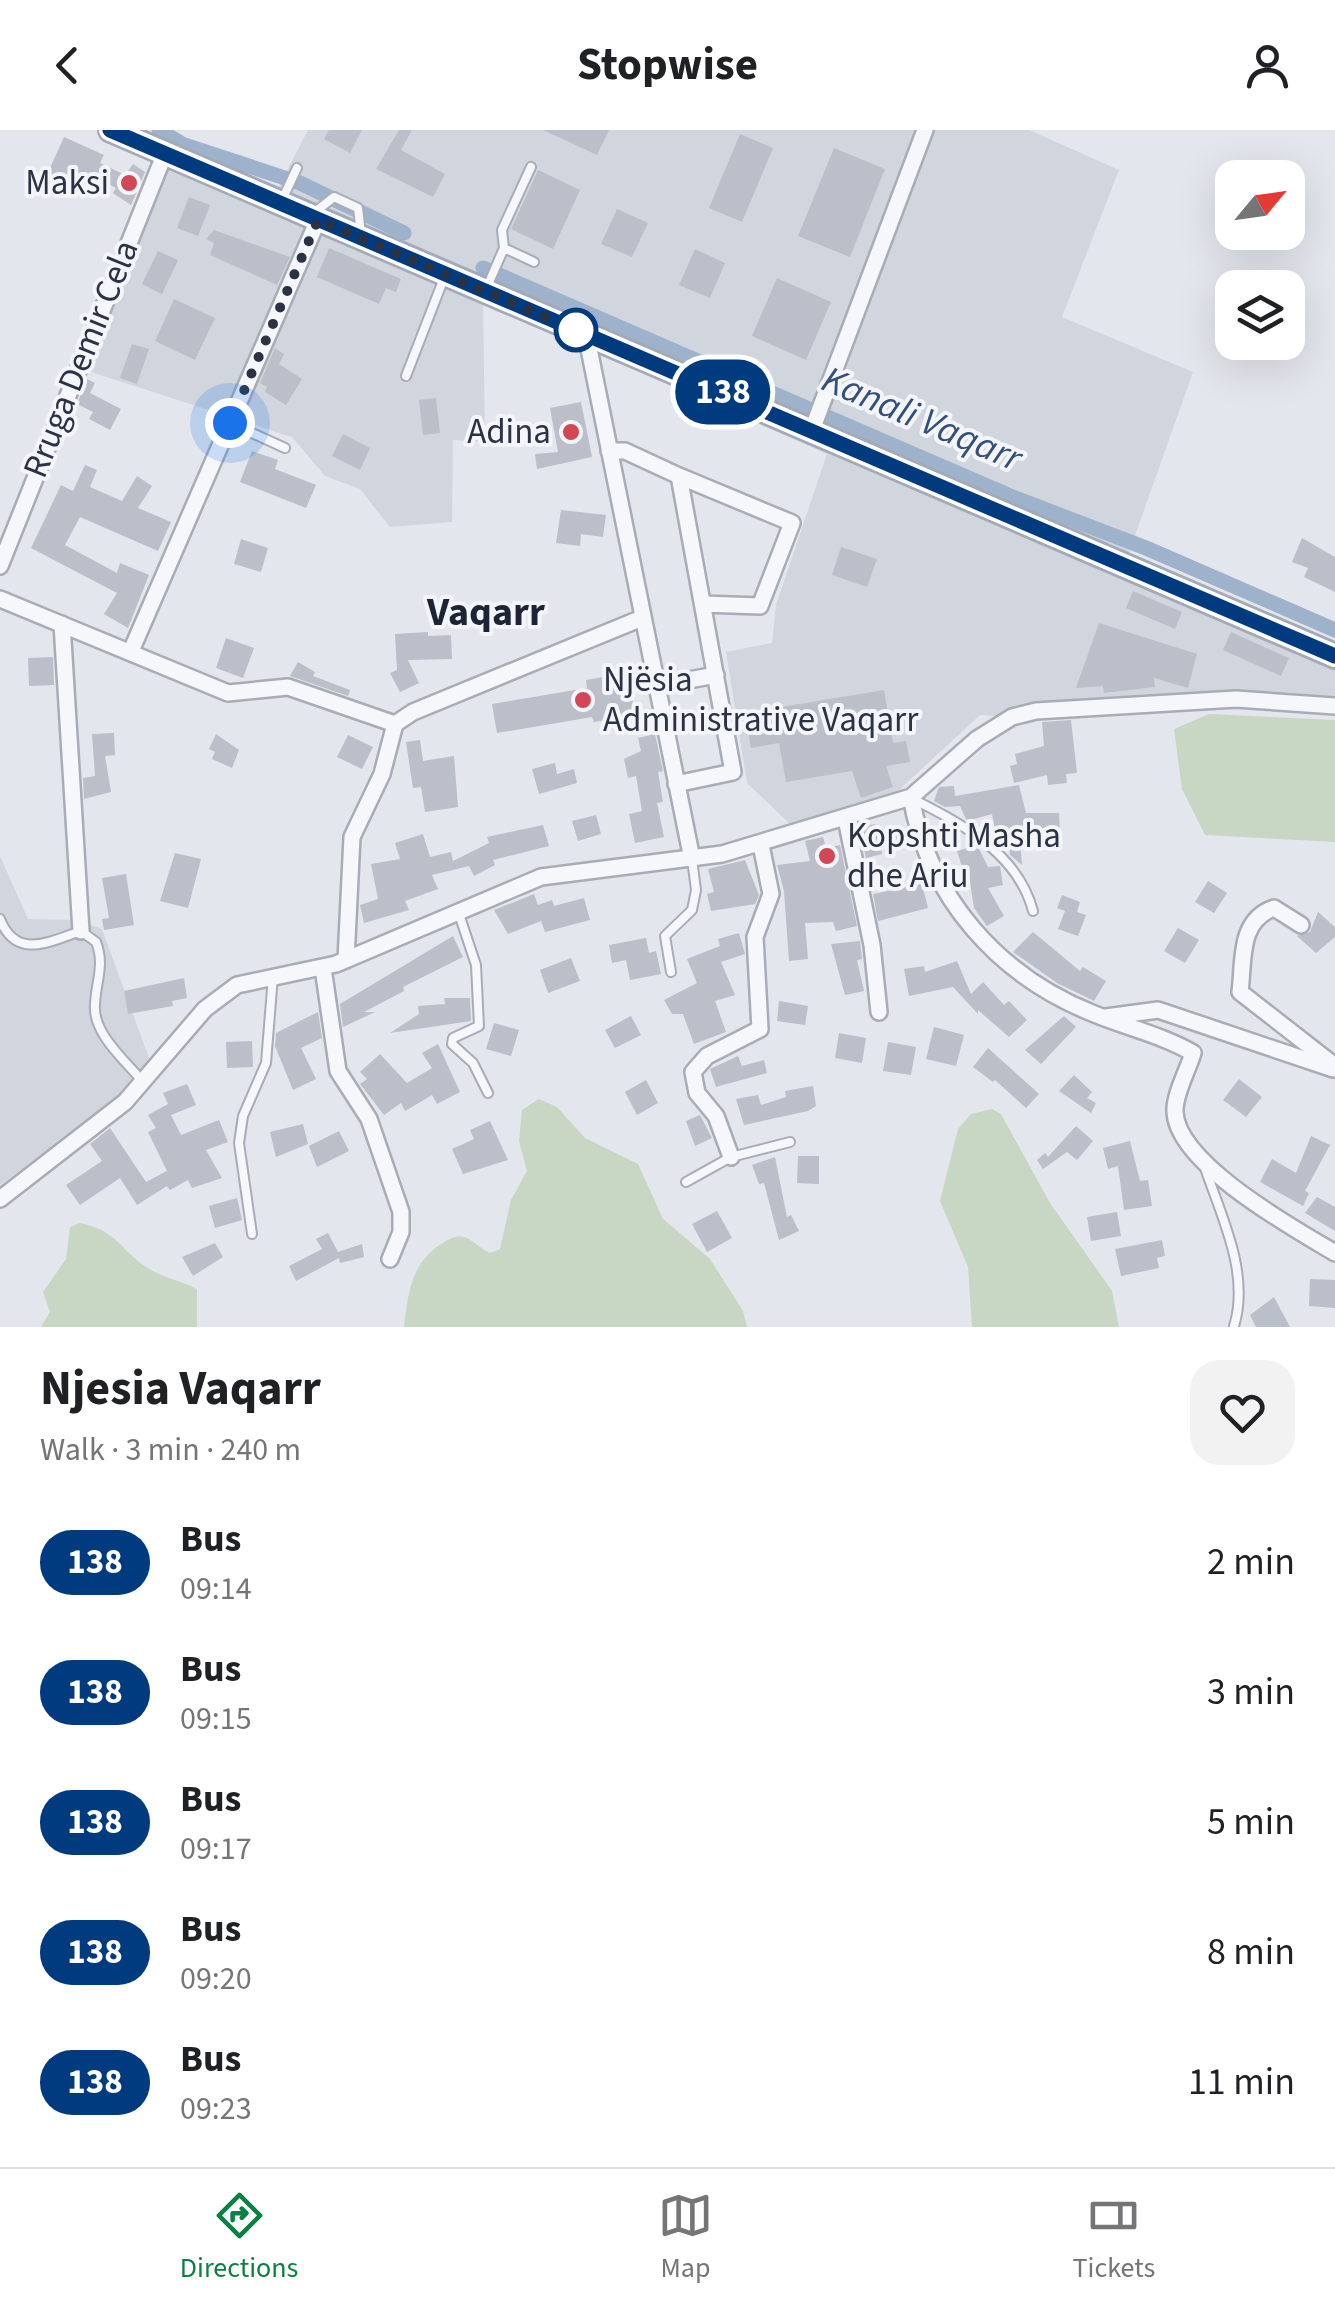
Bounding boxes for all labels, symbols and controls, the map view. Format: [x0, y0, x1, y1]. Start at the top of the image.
text: Stopwise [577, 33, 758, 97]
icon: back [40, 38, 95, 93]
icon: person [1240, 38, 1295, 93]
place label: Maksi [25, 158, 109, 208]
north arrow [1215, 160, 1305, 250]
map controls [1215, 160, 1305, 360]
marker: Maksi [118, 172, 140, 194]
street label: Rruga Demir Cela [11, 233, 151, 485]
button: layers [1215, 270, 1305, 360]
unlabelled marker [555, 309, 597, 351]
water label: Kanali Vaqarr [814, 353, 1032, 486]
line badge: 138 [666, 360, 780, 424]
text: 138 [695, 367, 751, 417]
your location [205, 398, 255, 448]
place label: Adina [467, 407, 551, 457]
marker: Adina [560, 421, 582, 443]
district label: Vaqarr [426, 584, 545, 641]
place label: Njësia Administrative Vaqarr [603, 655, 919, 745]
marker: Njësia Administrative Vaqarr [572, 689, 594, 711]
place label: Kopshti Masha dhe Ariu [847, 811, 1061, 901]
marker: Kopshti Masha dhe Ariu [816, 845, 838, 867]
text: Njesia Vaqarr [40, 1355, 321, 1423]
button: heart [1190, 1360, 1295, 1465]
text: Walk · 3 min · 240 m [40, 1427, 301, 1473]
text: Bus [180, 1512, 241, 1566]
text: 2 min [1207, 1535, 1295, 1589]
text: 138 [67, 1537, 123, 1587]
text: 09:14 [180, 1566, 252, 1612]
text: Bus [180, 1642, 241, 1696]
text: 3 min [1207, 1665, 1295, 1719]
text: 138 [67, 1667, 123, 1717]
text: 09:15 [180, 1696, 252, 1742]
text: Bus [180, 1772, 241, 1826]
text: 5 min [1207, 1795, 1295, 1849]
text: 138 [67, 1797, 123, 1847]
text: 09:17 [180, 1826, 252, 1872]
text: Bus [180, 1902, 241, 1956]
text: 8 min [1207, 1925, 1295, 1979]
text: 138 [67, 1927, 123, 1977]
text: 09:20 [180, 1956, 252, 2002]
text: Bus [180, 2032, 241, 2086]
text: 11 min [1188, 2055, 1295, 2109]
text: 138 [67, 2057, 123, 2107]
text: 09:23 [180, 2086, 252, 2132]
tab: Directions [180, 2188, 298, 2288]
tab: Map [658, 2188, 713, 2288]
tab: Tickets [1073, 2188, 1155, 2288]

